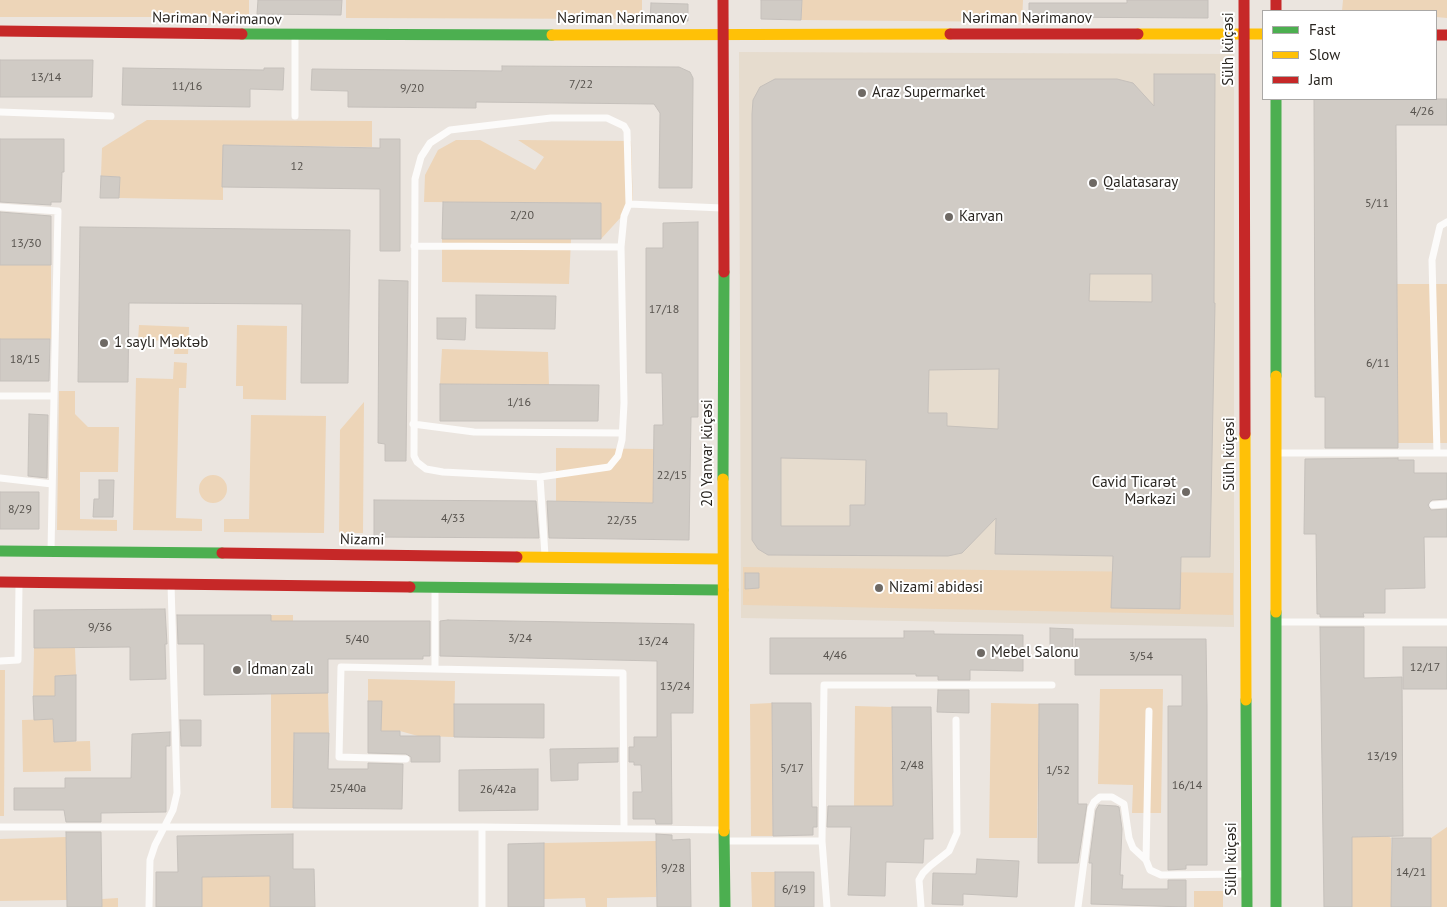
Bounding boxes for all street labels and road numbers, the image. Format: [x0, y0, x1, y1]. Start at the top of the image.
street label: Nəriman Nərimanov [152, 9, 282, 29]
street label: Nəriman Nərimanov [557, 10, 687, 28]
street label: Nəriman Nərimanov [962, 10, 1092, 28]
street label: Sülh küçəsi [1220, 12, 1238, 86]
street label: 20 Yanvar küçəsi [699, 399, 717, 507]
street label: Sülh küçəsi [1221, 417, 1239, 491]
street label: Nizami [340, 531, 384, 549]
street label: Sülh küçəsi [1223, 822, 1241, 896]

